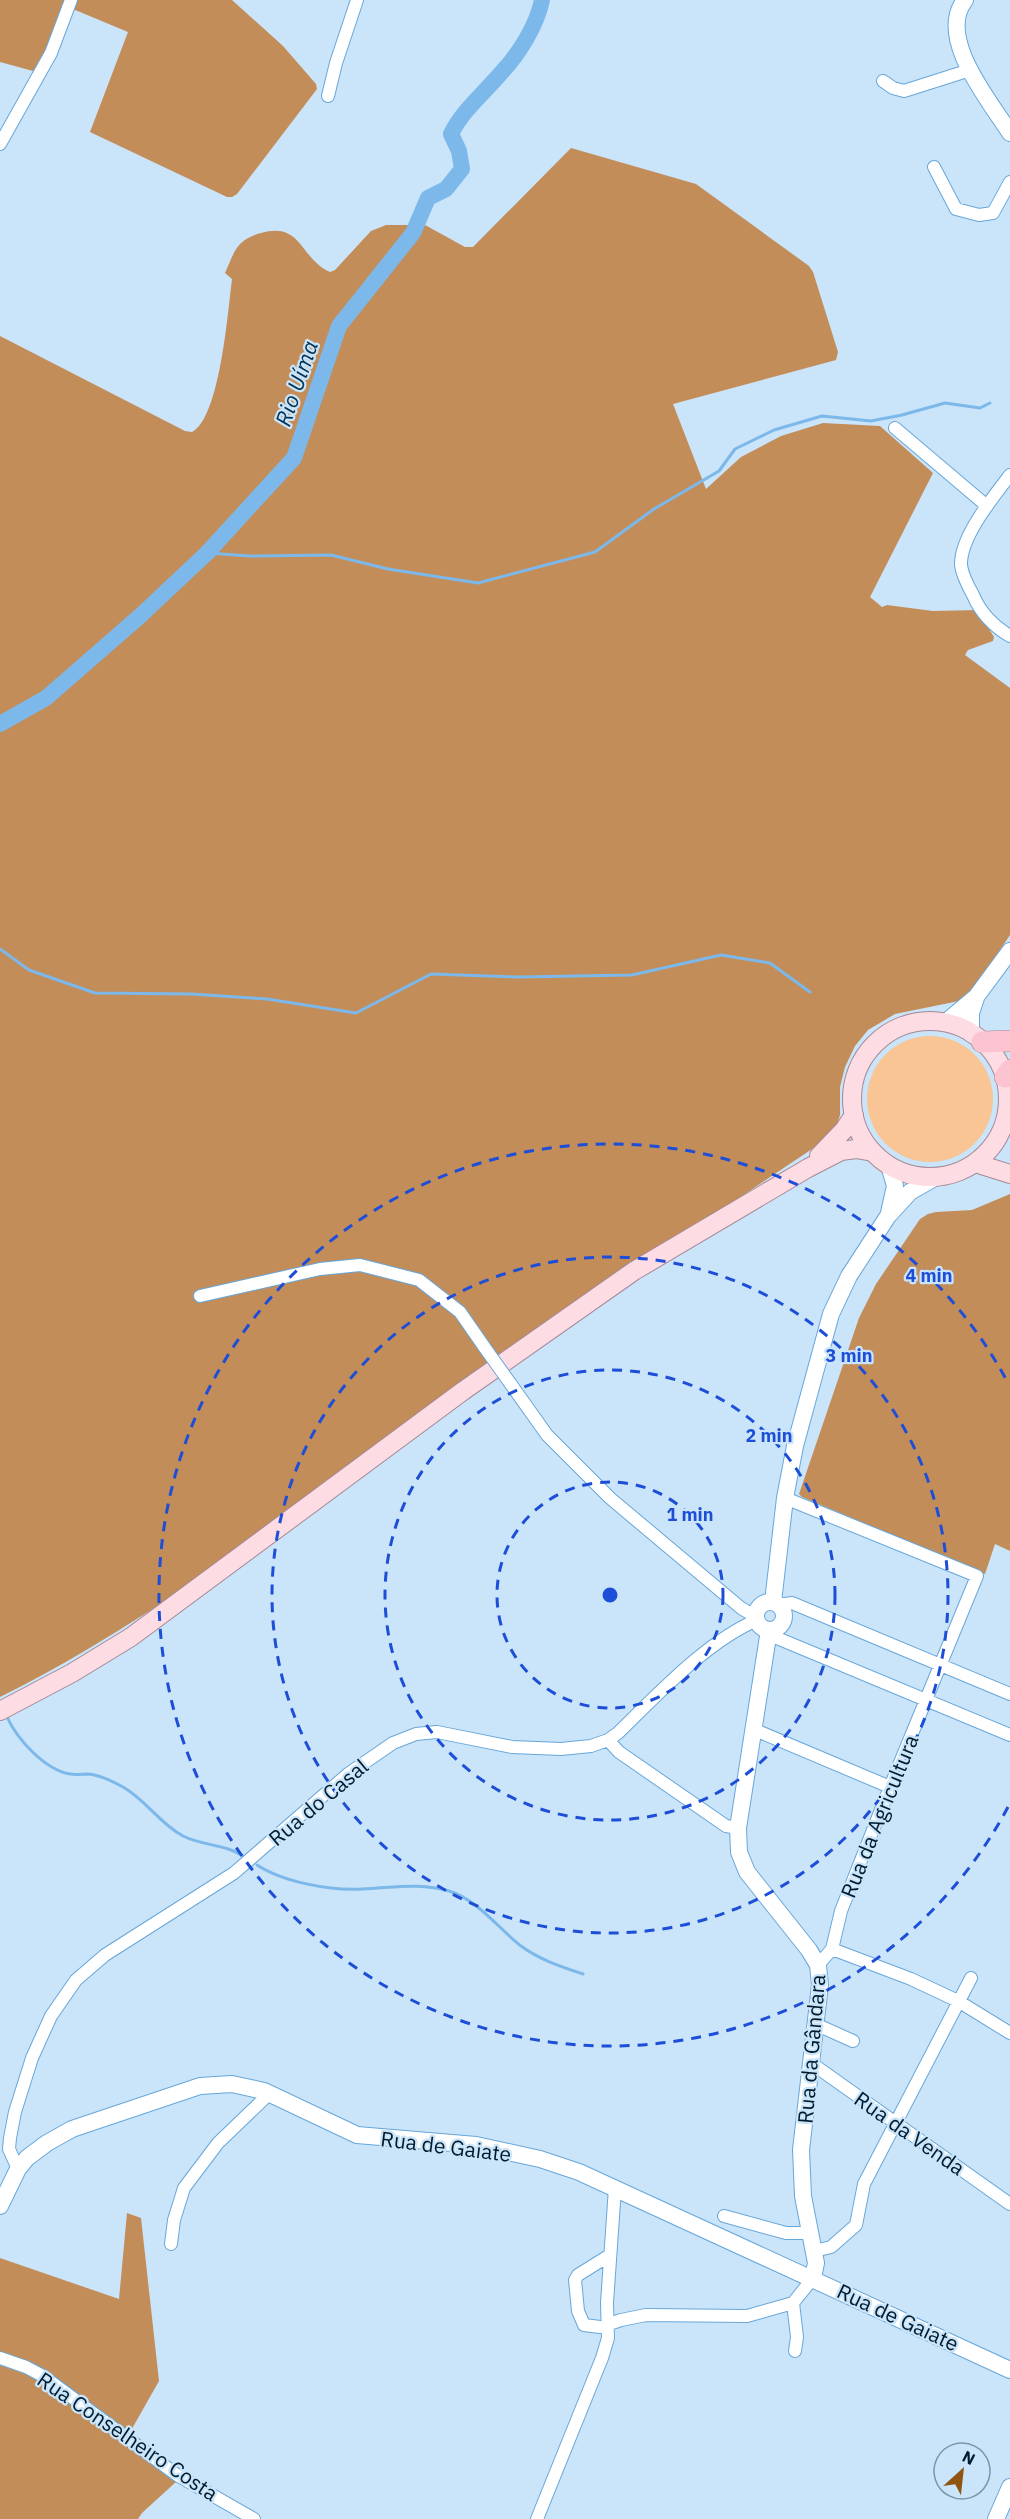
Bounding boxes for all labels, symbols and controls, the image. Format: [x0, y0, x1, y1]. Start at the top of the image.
water label: Rio Uíma [268, 336, 324, 430]
text: 4 min [905, 1264, 953, 1287]
text: 3 min [825, 1344, 873, 1367]
text: 2 min [745, 1424, 793, 1447]
text: 1 min [666, 1503, 714, 1526]
centre of rings [600, 1585, 620, 1605]
street label: Rua da Agricultura [833, 1730, 925, 1902]
street label: Rua do Casal [262, 1752, 374, 1852]
street label: Rua da Gândara [791, 1973, 831, 2125]
street label: Rua da Venda [849, 2085, 971, 2181]
street label: Rua de Gaiate [379, 2124, 513, 2168]
street label: Rua de Gaiate [833, 2277, 963, 2357]
street label: Rua Conselheiro Costa [32, 2365, 224, 2507]
north arrow [932, 2441, 992, 2501]
text: N [959, 2446, 979, 2469]

